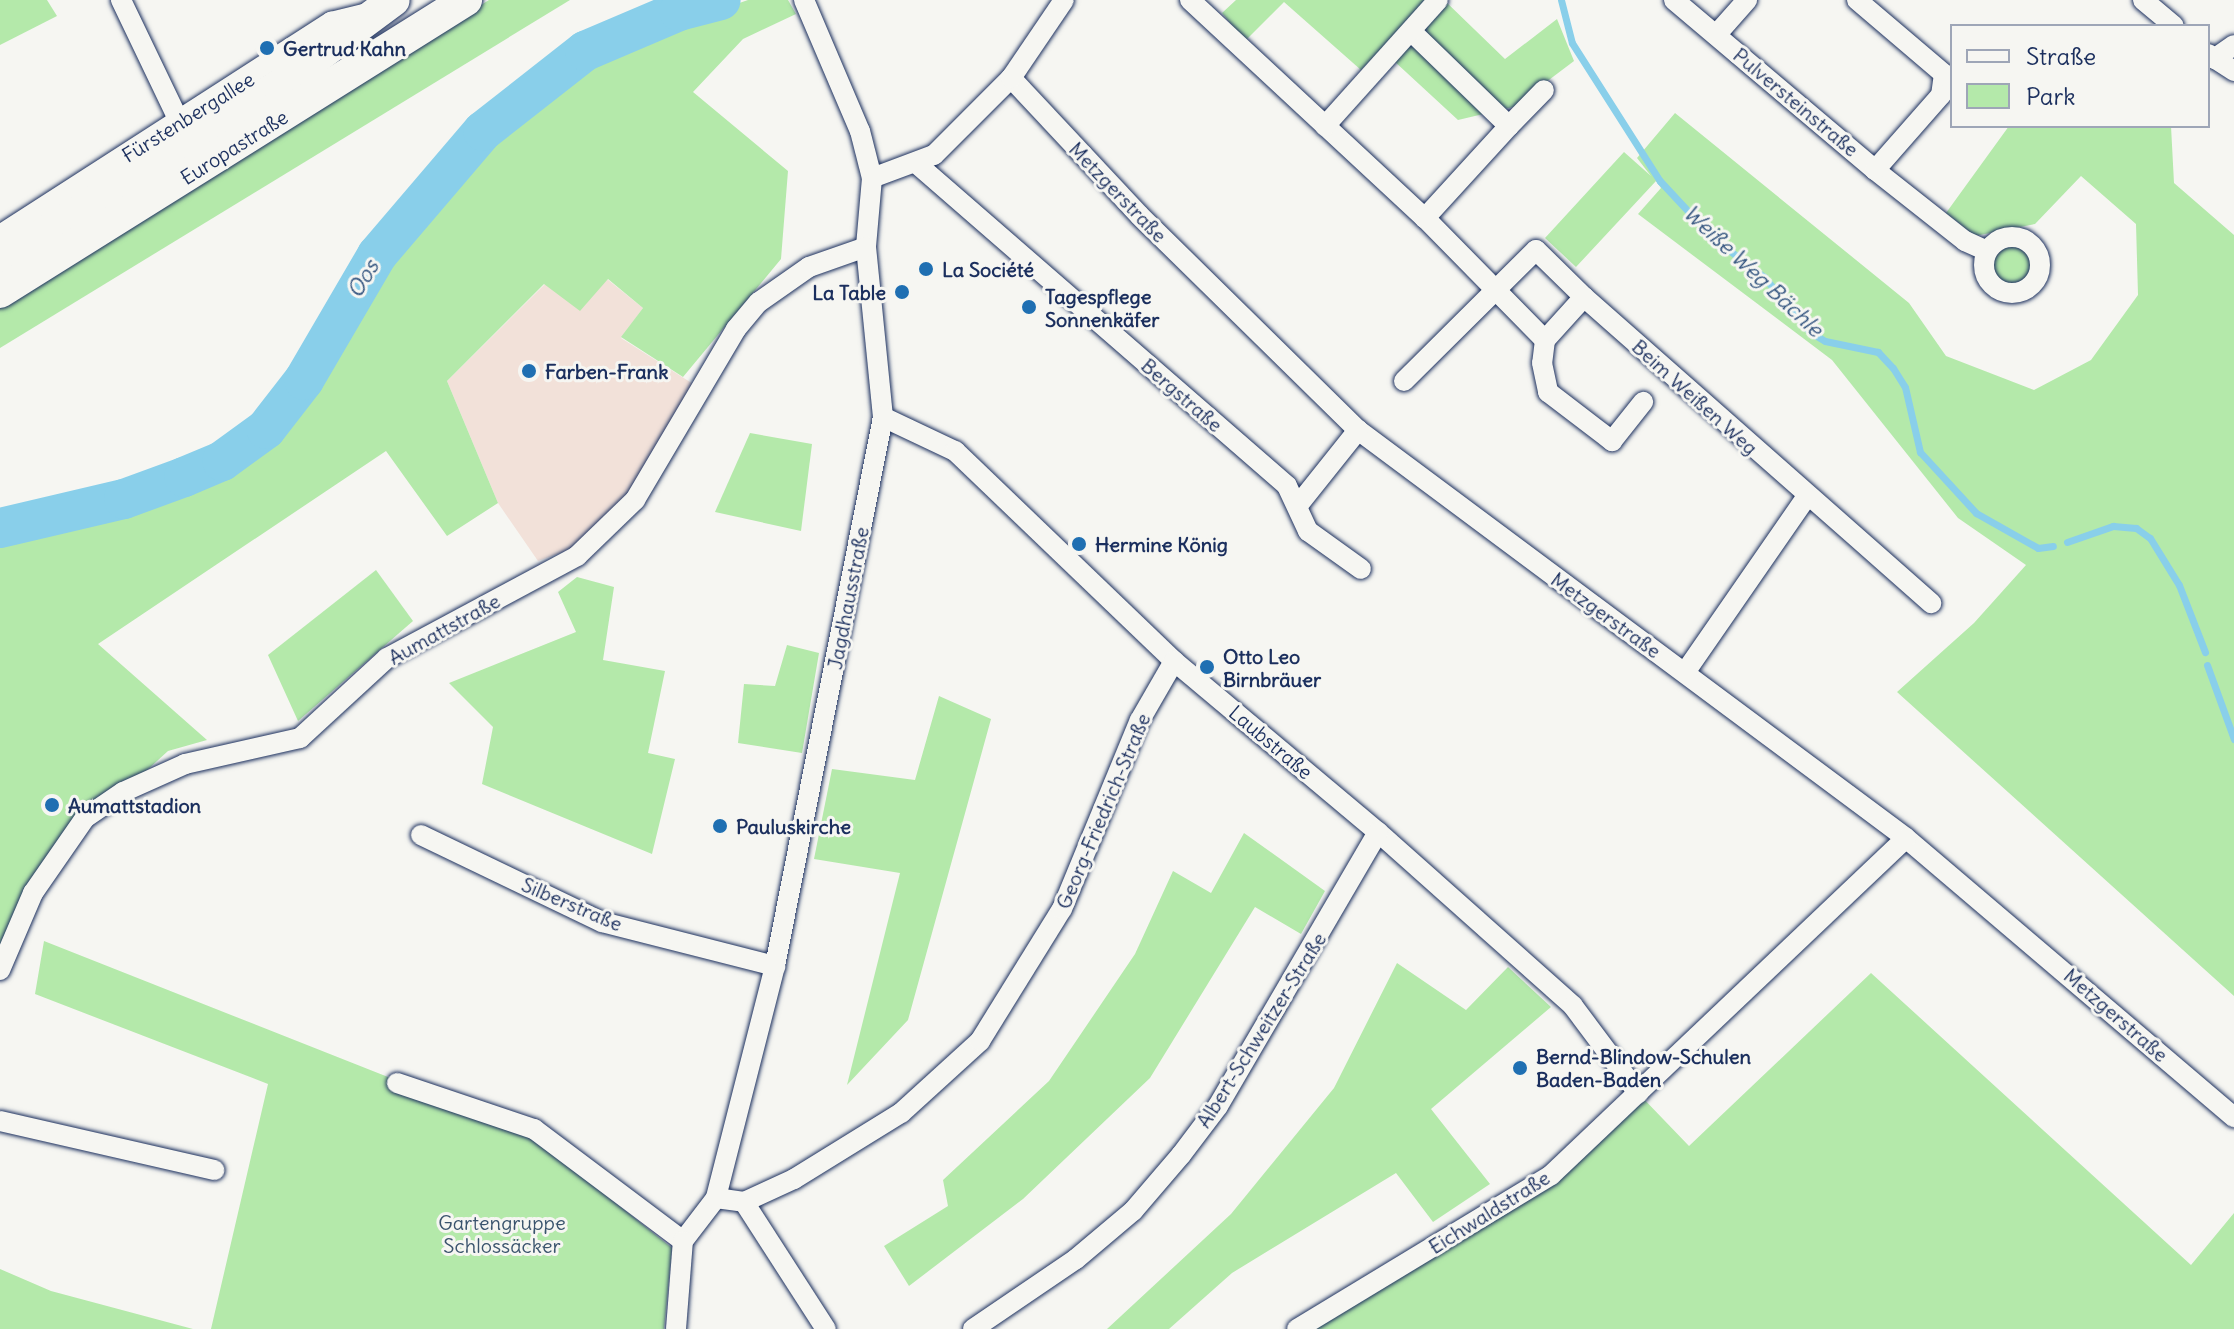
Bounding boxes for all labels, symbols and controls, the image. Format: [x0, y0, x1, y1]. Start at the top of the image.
legend [1950, 24, 2210, 128]
place label: Gertrud Kahn [283, 36, 406, 60]
marker: Gertrud Kahn [258, 39, 276, 57]
text: Straße [2026, 41, 2096, 71]
street label: Pulversteinstraße [1728, 43, 1864, 161]
street label: Fürstenbergallee [118, 67, 258, 167]
text: Park [2026, 81, 2076, 111]
street label: Europastraße [176, 105, 292, 189]
street label: Metzgerstraße [1064, 137, 1172, 247]
water label: Weiße Weg Bächle [1678, 200, 1828, 342]
water label: Oos [342, 255, 384, 303]
place label: La Société [942, 257, 1034, 281]
marker: La Société [917, 260, 935, 278]
place label: La Table [812, 280, 886, 304]
marker: La Table [893, 283, 911, 301]
place label: Tagespflege Sonnenkäfer [1045, 284, 1159, 331]
marker: Tagespflege Sonnenkäfer [1020, 298, 1038, 316]
street label: Beim Weißen Weg [1627, 334, 1763, 460]
street label: Bergstraße [1136, 353, 1228, 437]
place label: Farben-Frank [545, 359, 668, 383]
marker: Farben-Frank [520, 362, 538, 380]
street label: Jagdhausstraße [822, 525, 874, 671]
place label: Hermine König [1095, 532, 1228, 556]
marker: Hermine König [1070, 535, 1088, 553]
street label: Metzgerstraße [1546, 567, 1666, 663]
street label: Aumattstraße [384, 588, 504, 670]
place label: Otto Leo Birnbräuer [1223, 644, 1321, 691]
marker: Otto Leo Birnbräuer [1198, 658, 1216, 676]
street label: Laubstraße [1224, 700, 1318, 784]
street label: Georg-Friedrich-Straße [1051, 709, 1155, 913]
place label: Aumattstadion [68, 793, 201, 817]
marker: Aumattstadion [43, 796, 61, 814]
place label: Pauluskirche [736, 814, 851, 838]
marker: Pauluskirche [711, 817, 729, 835]
street label: Silberstraße [518, 872, 626, 936]
street label: Albert-Schweitzer-Straße [1191, 928, 1331, 1132]
street label: Metzgerstraße [2059, 963, 2173, 1067]
place label: Bernd-Blindow-Schulen Baden-Baden [1536, 1044, 1751, 1091]
marker: Bernd-Blindow-Schulen Baden-Baden [1511, 1059, 1529, 1077]
street label: Eichwaldstraße [1424, 1165, 1554, 1259]
park label: Gartengruppe Schlossäcker [438, 1210, 566, 1257]

